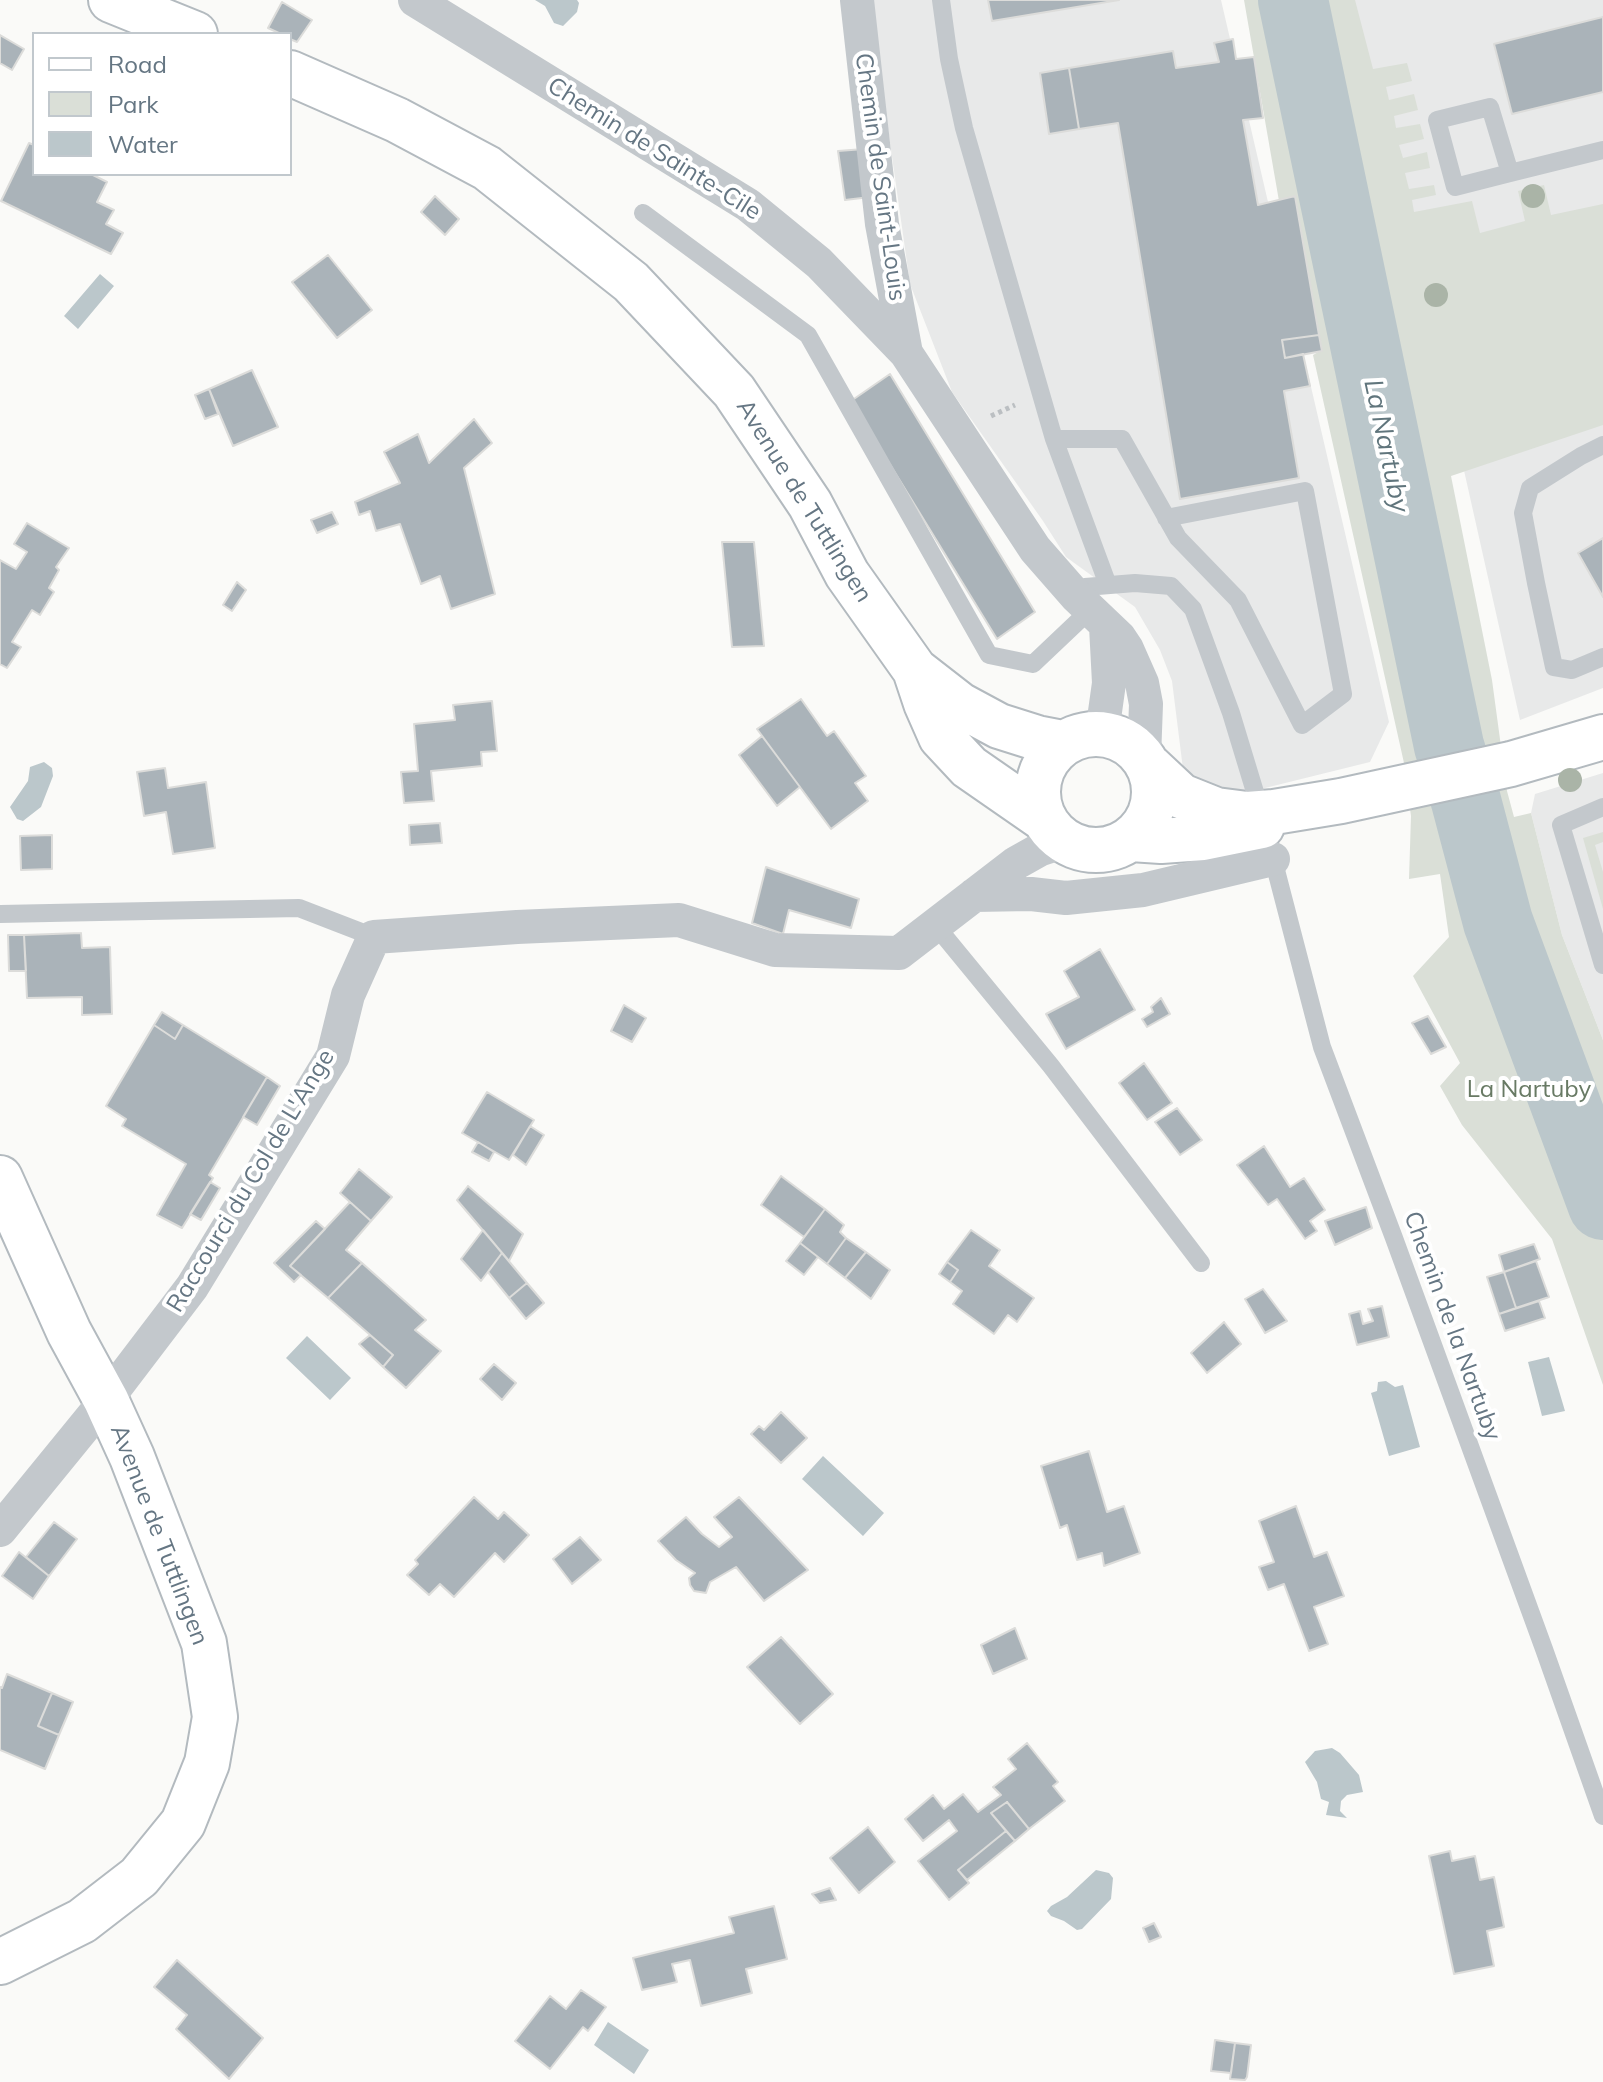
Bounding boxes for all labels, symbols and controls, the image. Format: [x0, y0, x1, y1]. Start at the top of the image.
legend [32, 32, 292, 176]
text: Road [108, 49, 167, 79]
street label: Chemin de Saint-Louis [848, 51, 912, 303]
street label: Chemin de Sainte-Cile [542, 72, 766, 226]
text: Park [108, 89, 159, 119]
text: Water [108, 129, 178, 159]
water label: La Nartuby [1357, 377, 1415, 515]
street label: Avenue de Tuttlingen [730, 394, 878, 608]
street label: Raccourci du Col de L'Ange [161, 1044, 341, 1318]
park label: La Nartuby [1467, 1076, 1591, 1104]
street label: Chemin de la Nartuby [1397, 1208, 1507, 1444]
street label: Avenue de Tuttlingen [104, 1421, 214, 1649]

